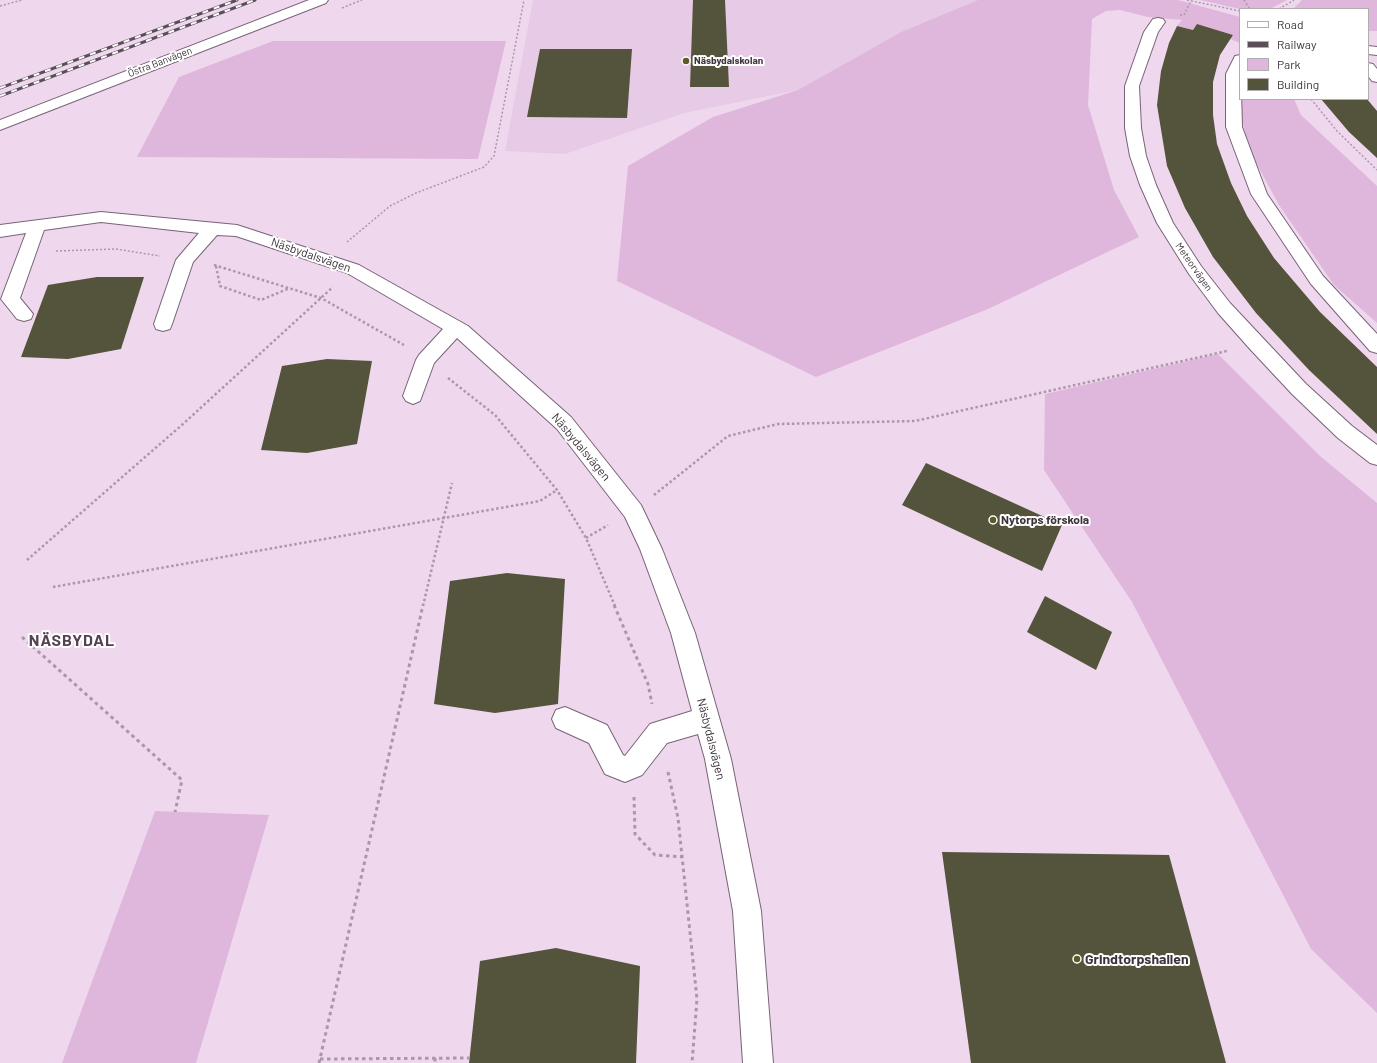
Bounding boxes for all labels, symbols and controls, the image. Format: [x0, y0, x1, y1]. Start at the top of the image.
legend [1239, 8, 1369, 100]
text: Road [1277, 17, 1304, 31]
text: Railway [1277, 37, 1316, 51]
street label: Östra Banvägen [126, 44, 194, 80]
place label: Näsbydalskolan [694, 55, 763, 67]
marker: Näsbydalskolan [681, 56, 691, 66]
text: Park [1277, 57, 1301, 71]
text: Building [1277, 77, 1319, 91]
street label: Näsbydalsvägen [269, 235, 353, 275]
street label: Meteorvägen [1173, 240, 1215, 294]
street label: Näsbydalsvägen [549, 410, 613, 484]
place label: Nytorps förskola [1001, 513, 1089, 527]
marker: Nytorps förskola [988, 515, 998, 525]
district label: NÄSBYDAL [29, 631, 115, 651]
street label: Näsbydalsvägen [694, 697, 728, 781]
place label: Grindtorpshallen [1085, 951, 1189, 967]
marker: Grindtorpshallen [1072, 954, 1082, 964]

